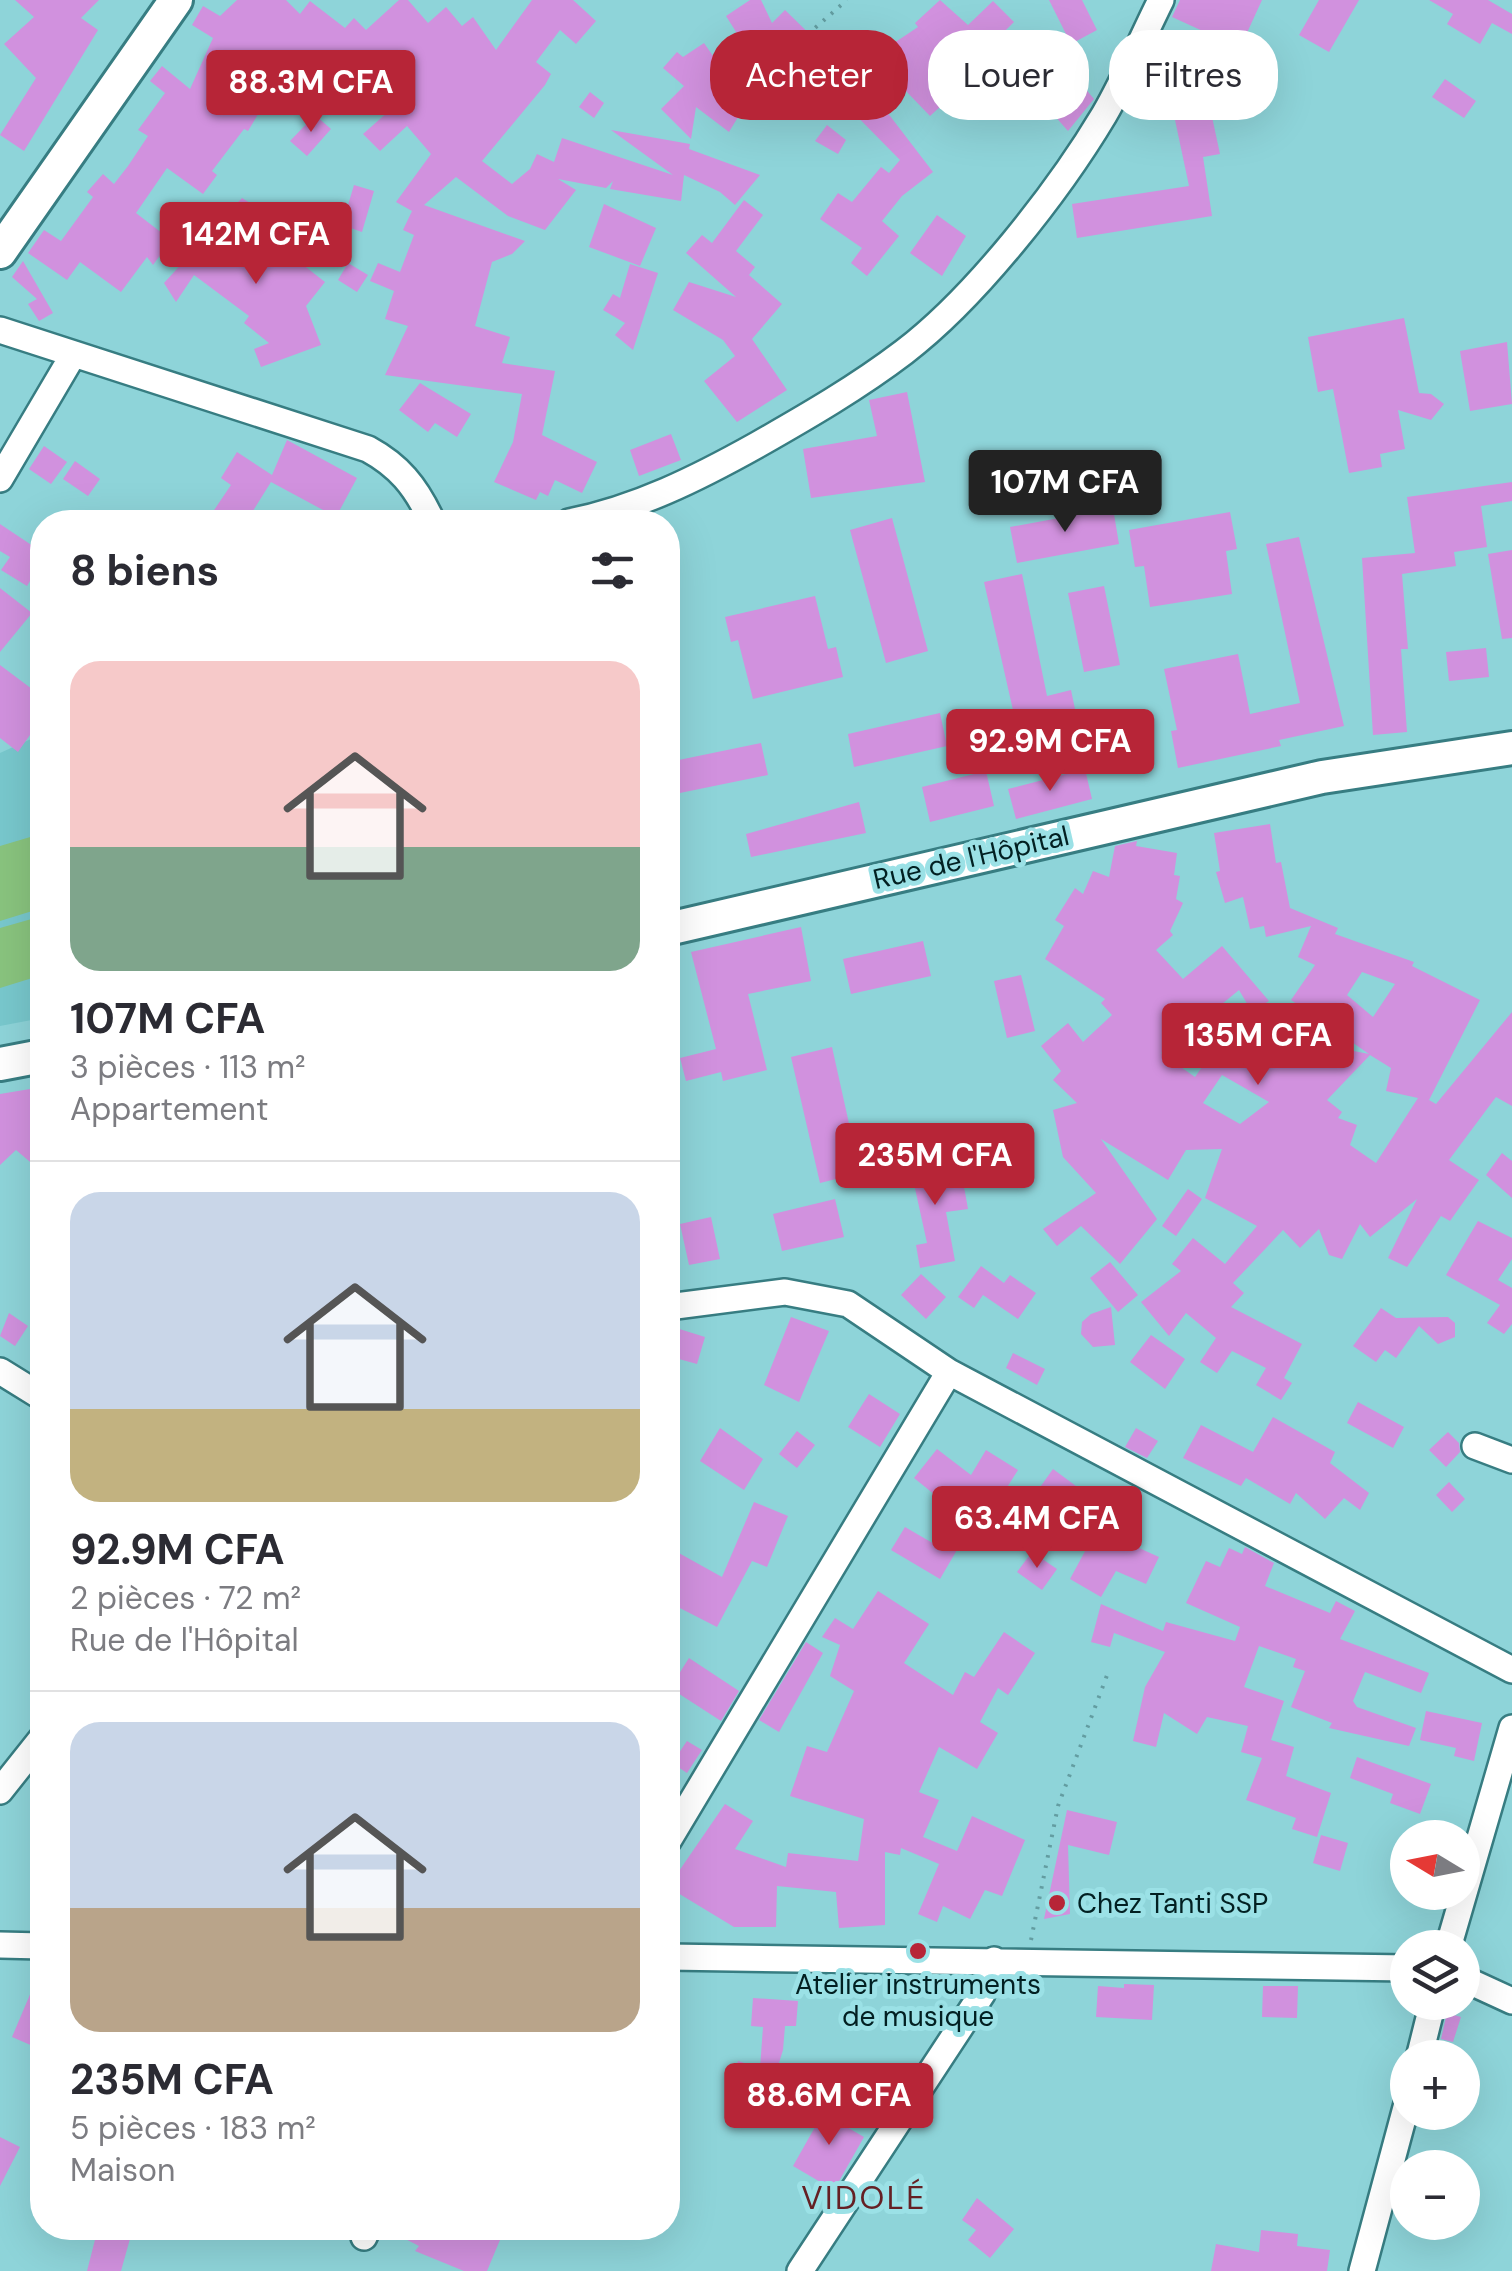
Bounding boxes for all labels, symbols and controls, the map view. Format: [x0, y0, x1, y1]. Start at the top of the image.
chip: Acheter [710, 30, 908, 120]
chip: Louer [928, 30, 1089, 120]
chip: Filtres [1109, 30, 1278, 120]
pin: 88.3M CFA [197, 50, 425, 135]
text: 88.3M CFA [228, 61, 394, 103]
pin: 142M CFA [153, 202, 359, 287]
text: 142M CFA [182, 213, 330, 255]
pin: 107M CFA [962, 450, 1168, 535]
text: 107M CFA [991, 461, 1139, 503]
text: 8 biens [70, 543, 219, 598]
icon: filters [585, 543, 640, 598]
pin: 92.9M CFA [936, 709, 1164, 794]
text: 92.9M CFA [968, 720, 1132, 762]
icon: home [265, 726, 445, 906]
street label: Rue de l'Hôpital [870, 817, 1073, 898]
text: 107M CFA [70, 991, 265, 1046]
pin: 135M CFA [1155, 1003, 1361, 1088]
text: 135M CFA [1184, 1014, 1332, 1056]
text: 3 pièces · 113 m² [70, 1046, 306, 1088]
text: Appartement [70, 1088, 268, 1130]
pin: 235M CFA [832, 1123, 1038, 1208]
text: 235M CFA [857, 1134, 1013, 1176]
icon: home [265, 1257, 445, 1437]
pin: 63.4M CFA [923, 1486, 1151, 1571]
text: 63.4M CFA [954, 1497, 1120, 1539]
text: 92.9M CFA [70, 1522, 285, 1577]
text: 2 pièces · 72 m² [70, 1577, 301, 1619]
text: Rue de l'Hôpital [70, 1619, 299, 1661]
icon: home [265, 1787, 445, 1967]
north arrow [1390, 1820, 1480, 1910]
map controls [1390, 1820, 1480, 2240]
place label: Chez Tanti SSP [1077, 1885, 1268, 1922]
marker: Chez Tanti SSP [1046, 1892, 1068, 1914]
button: layers [1390, 1930, 1480, 2020]
marker: Atelier instruments de musique [907, 1940, 929, 1962]
place label: Atelier instruments de musique [795, 1966, 1041, 2035]
button: + [1390, 2040, 1480, 2130]
text: 235M CFA [70, 2052, 274, 2107]
pin: 88.6M CFA [715, 2063, 943, 2148]
text: 88.6M CFA [746, 2074, 912, 2116]
text: 5 pièces · 183 m² [70, 2107, 316, 2149]
text: Maison [70, 2149, 175, 2191]
button: − [1390, 2150, 1480, 2240]
district label: VIDOLÉ [801, 2177, 927, 2219]

